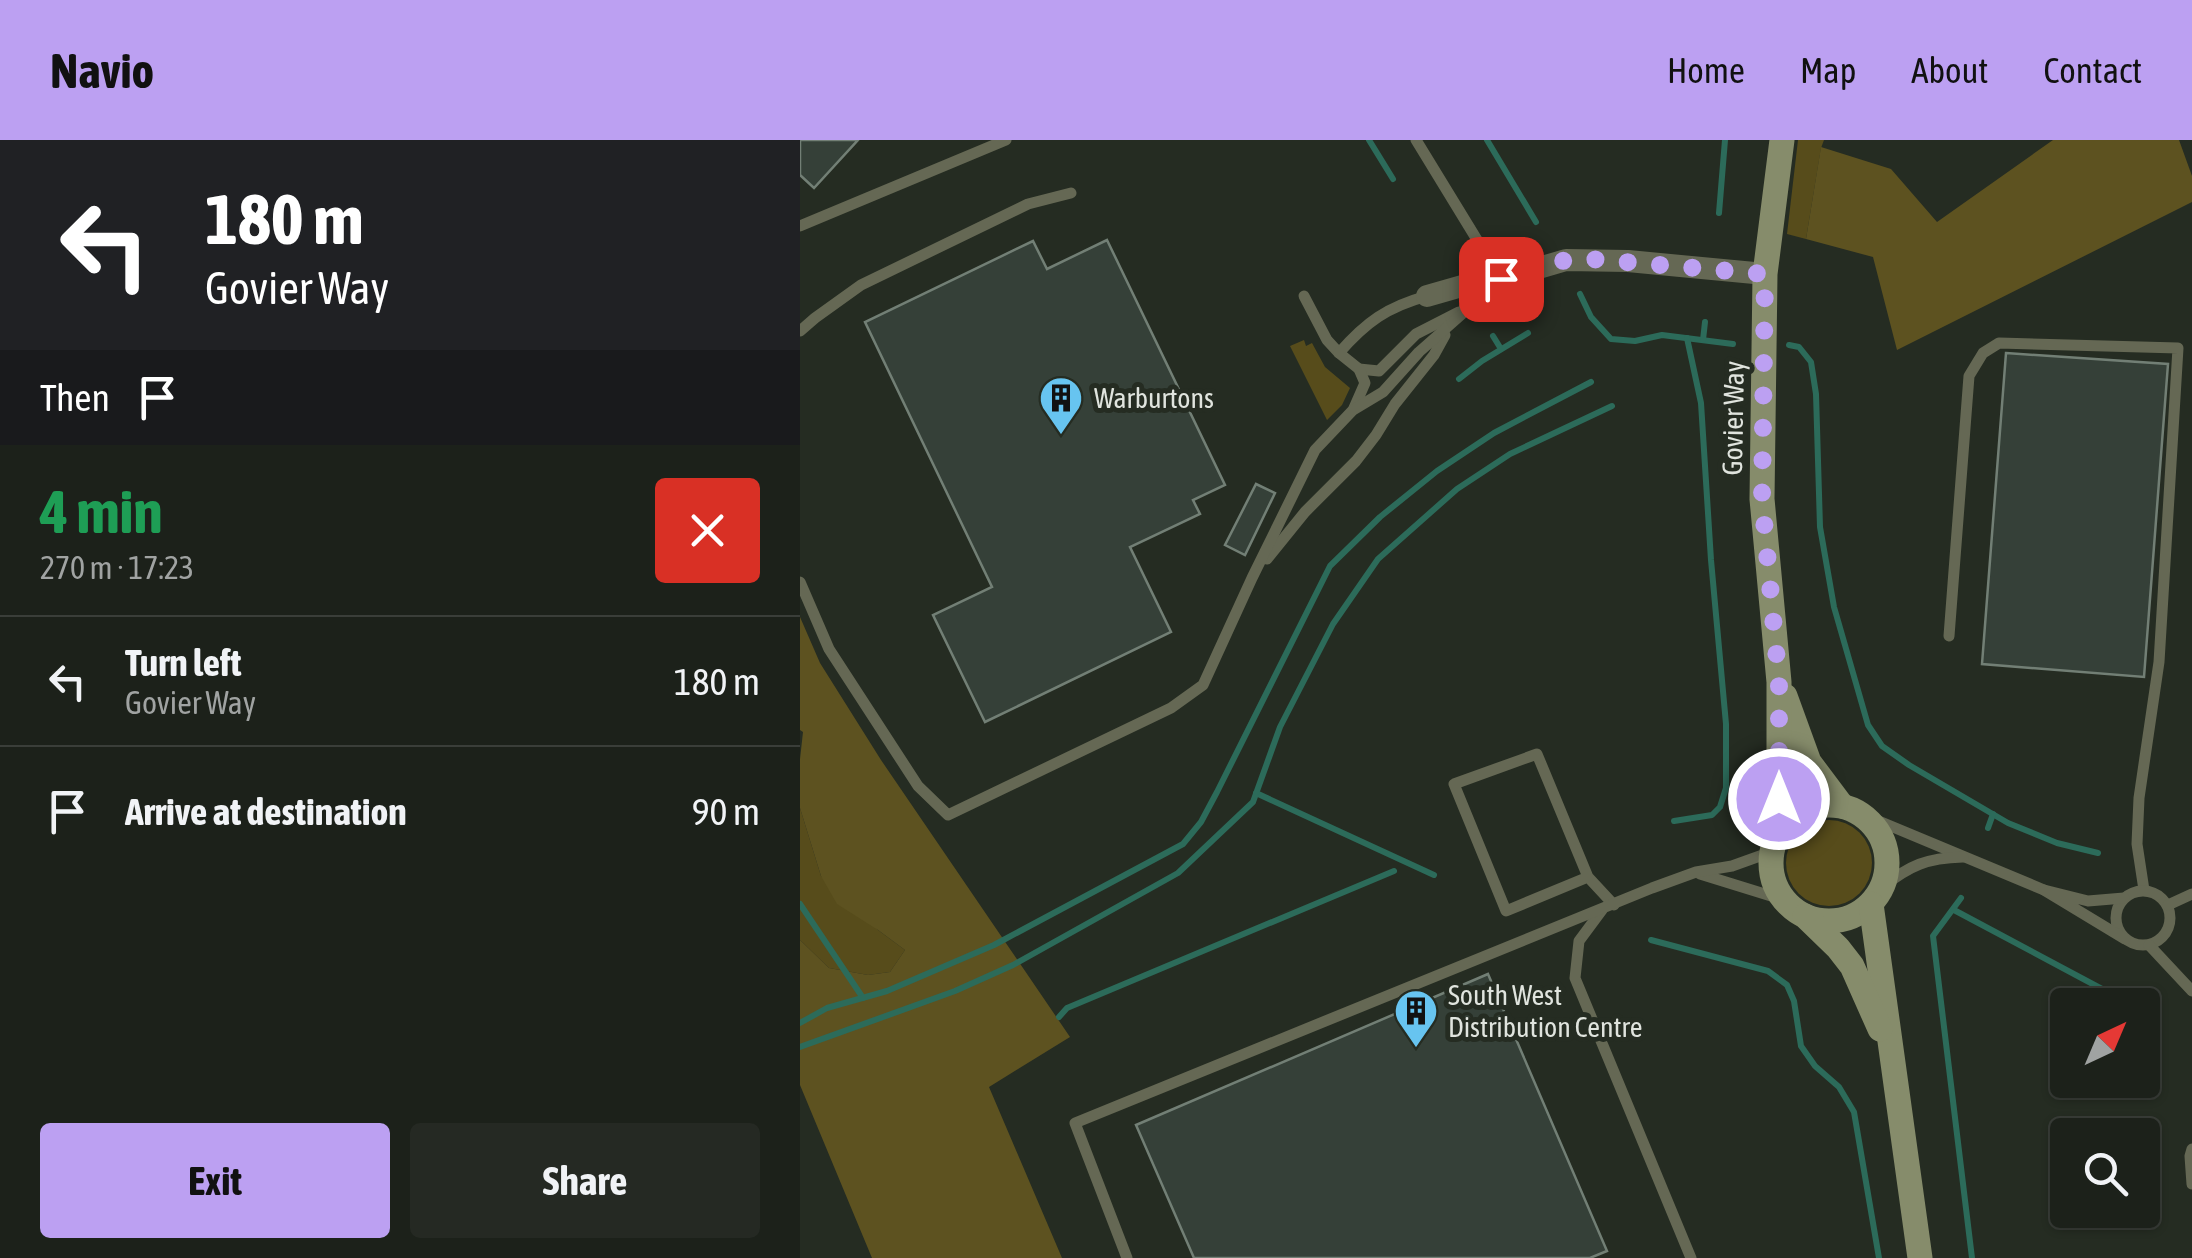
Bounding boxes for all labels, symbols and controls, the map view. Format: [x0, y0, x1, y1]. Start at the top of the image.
text: Navio [50, 43, 154, 98]
text: Home [1667, 50, 1745, 90]
text: Map [1800, 50, 1856, 90]
text: About [1911, 50, 1988, 90]
text: Contact [2043, 50, 2142, 90]
text: 180 m [205, 179, 364, 259]
icon: left [40, 180, 170, 310]
pin [1459, 237, 1544, 322]
icon: arrive [1474, 252, 1529, 307]
text: Govier Way [205, 262, 389, 314]
street label: Govier Way [1716, 360, 1750, 476]
icon: arrive [130, 370, 185, 425]
building icon: Warburtons [1038, 375, 1084, 436]
text: Then [40, 376, 110, 419]
place label: Warburtons [1094, 382, 1214, 414]
text: 4 min [40, 477, 163, 546]
button: close [655, 478, 760, 583]
text: 270 m · 17:23 [40, 549, 194, 586]
text: Turn left [125, 641, 241, 684]
icon: left [40, 654, 95, 709]
text: 180 m [674, 660, 760, 703]
text: Govier Way [125, 684, 256, 721]
position arrow [1727, 747, 1831, 851]
icon: arrive [40, 784, 95, 839]
text: Arrive at destination [125, 790, 407, 833]
text: 90 m [692, 790, 760, 833]
place label: South West Distribution Centre [1448, 979, 1643, 1043]
building icon: South West Distribution Centre [1393, 988, 1439, 1049]
north arrow [2050, 988, 2160, 1098]
map controls [2050, 988, 2160, 1228]
button: search [2050, 1118, 2160, 1228]
button: Exit [40, 1123, 390, 1238]
button: Share [410, 1123, 760, 1238]

